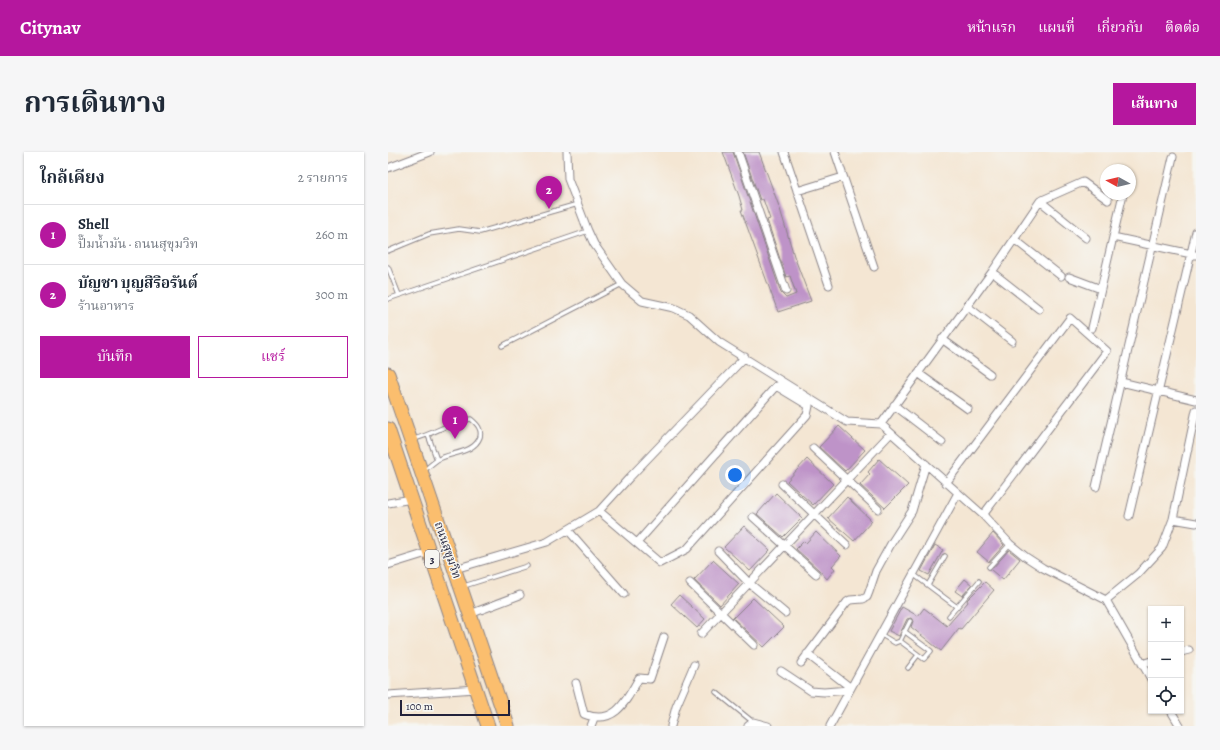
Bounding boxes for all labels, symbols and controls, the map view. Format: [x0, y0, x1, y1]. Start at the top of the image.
text: Citynav [20, 15, 81, 41]
text: หน้าแรก [967, 18, 1016, 37]
text: แผนที่ [1038, 18, 1075, 37]
text: เกี่ยวกับ [1097, 18, 1143, 37]
text: ติดต่อ [1165, 18, 1200, 37]
button: เส้นทาง [1113, 83, 1196, 125]
text: การเดินทาง [24, 84, 166, 122]
north arrow [1100, 164, 1136, 200]
text: ใกล้เคียง [40, 166, 105, 189]
text: 2 รายการ [298, 169, 348, 186]
pin: 2 [536, 176, 562, 209]
text: Shell [78, 214, 109, 234]
text: 1 [51, 226, 55, 243]
text: 260 m [315, 226, 348, 243]
text: ปั๊มน้ำมัน · ถนนสุขุมวิท [78, 235, 198, 252]
text: บัญชา บุญสิริอรันต์ [78, 273, 198, 293]
text: 2 [50, 286, 56, 303]
text: 300 m [315, 286, 348, 303]
text: ร้านอาหาร [78, 297, 134, 314]
button: บันทึก [40, 336, 190, 378]
button: แชร์ [198, 336, 348, 378]
pin: 1 [442, 406, 468, 439]
your location [725, 465, 745, 485]
street label: ถนนสุขุมวิท [431, 519, 465, 581]
road number: 3 [425, 550, 439, 568]
map controls [1148, 606, 1184, 714]
button: + [1148, 606, 1184, 642]
button: − [1148, 642, 1184, 678]
button: locate [1148, 678, 1184, 714]
scale bar [400, 698, 510, 717]
text: 100 m [406, 699, 433, 714]

